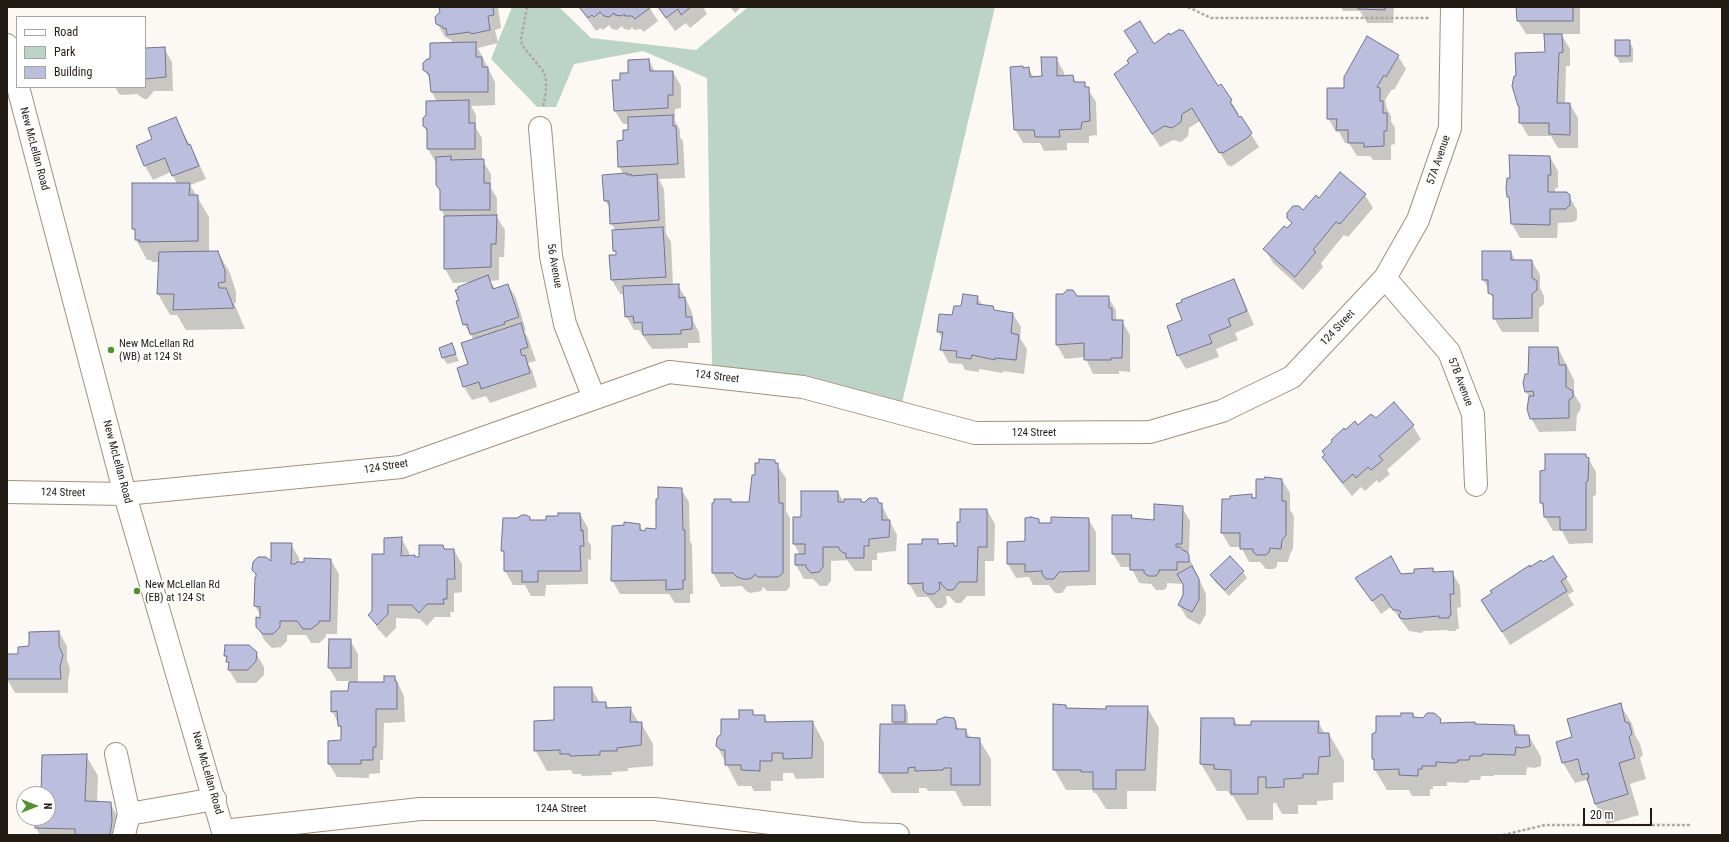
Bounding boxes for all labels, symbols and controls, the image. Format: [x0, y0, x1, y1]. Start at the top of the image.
legend [16, 16, 146, 88]
text: Road [54, 25, 78, 39]
text: Park [54, 45, 75, 59]
text: Building [54, 65, 92, 79]
street label: New McLellan Road [17, 106, 51, 192]
street label: 57A Avenue [1424, 134, 1454, 186]
street label: 56 Avenue [544, 243, 564, 289]
street label: 124 Street [1318, 307, 1358, 349]
place label: New McLellan Rd (WB) at 124 St [119, 337, 194, 363]
marker: New McLellan Rd (WB) at 124 St [106, 345, 116, 355]
street label: 57B Avenue [1445, 356, 1475, 408]
street label: 124 Street [694, 368, 740, 386]
street label: New McLellan Road [100, 419, 134, 505]
street label: 124 Street [1012, 426, 1056, 440]
street label: 124 Street [363, 457, 409, 477]
street label: 124 Street [41, 486, 85, 500]
place label: New McLellan Rd (EB) at 124 St [145, 578, 220, 604]
marker: New McLellan Rd (EB) at 124 St [132, 586, 142, 596]
street label: New McLellan Road [189, 730, 225, 816]
north arrow [16, 786, 56, 826]
scale bar [1585, 800, 1654, 826]
street label: 124A Street [536, 802, 586, 816]
text: N [41, 803, 54, 809]
text: 20 m [1590, 808, 1614, 822]

